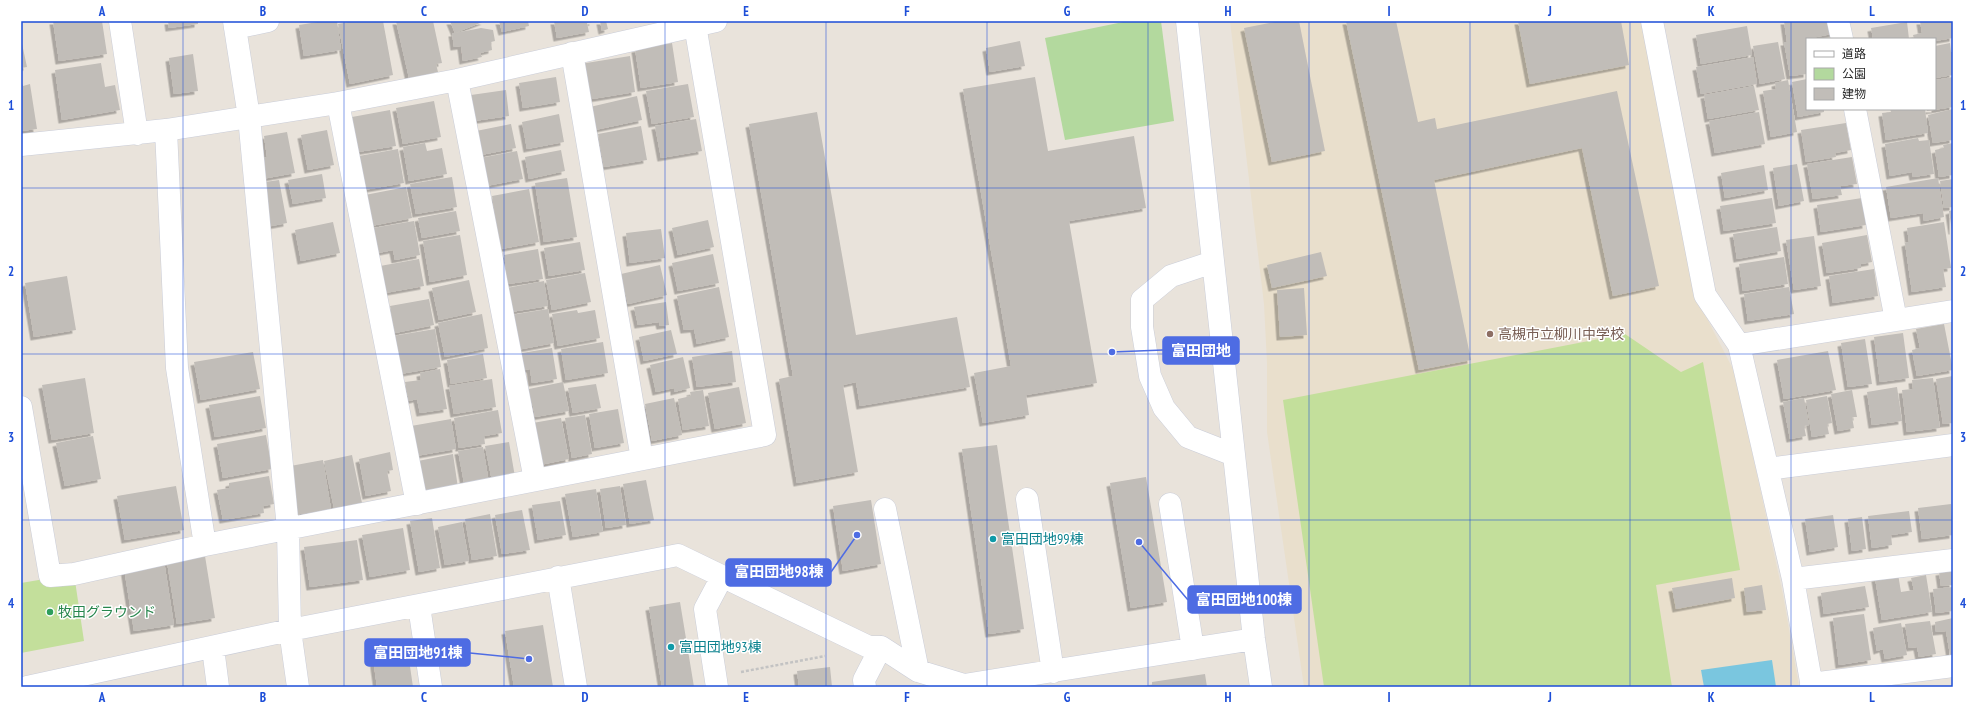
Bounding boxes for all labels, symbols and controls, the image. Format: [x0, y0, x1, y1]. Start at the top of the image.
text: A [98, 3, 106, 20]
text: B [260, 3, 266, 20]
text: C [421, 3, 427, 20]
text: D [582, 3, 589, 20]
text: E [743, 3, 749, 20]
text: F [904, 3, 910, 20]
text: G [1064, 3, 1071, 20]
text: H [1225, 3, 1232, 20]
text: I [1387, 3, 1391, 20]
text: J [1547, 3, 1552, 20]
text: K [1708, 3, 1715, 20]
text: L [1869, 3, 1875, 20]
legend [1806, 38, 1936, 110]
text: 道路 [1842, 46, 1866, 61]
text: 公園 [1842, 66, 1866, 81]
text: 建物 [1842, 86, 1866, 101]
text: 1 [8, 97, 14, 114]
text: 1 [1960, 97, 1966, 114]
text: 2 [8, 263, 14, 280]
text: 2 [1960, 263, 1966, 280]
place label: 高槻市立柳川中学校 [1498, 325, 1624, 343]
marker: 高槻市立柳川中学校 [1485, 329, 1495, 339]
callout: 富田団地 [1163, 337, 1239, 364]
text: 富田団地 [1171, 341, 1231, 360]
text: 3 [8, 429, 14, 446]
text: 3 [1960, 429, 1966, 446]
place label: 富田団地99棟 [1001, 530, 1084, 548]
marker: 富田団地99棟 [988, 534, 998, 544]
callout: 富田団地98棟 [726, 559, 831, 586]
text: 富田団地98棟 [734, 562, 824, 581]
callout: 富田団地100棟 [1188, 586, 1301, 613]
text: 富田団地100棟 [1196, 590, 1292, 609]
text: 4 [8, 595, 15, 612]
text: 4 [1960, 595, 1967, 612]
place label: 牧田グラウンド [58, 603, 156, 621]
marker: 牧田グラウンド [45, 607, 55, 617]
place label: 富田団地93棟 [679, 638, 762, 656]
callout: 富田団地91棟 [365, 639, 470, 666]
marker: 富田団地93棟 [666, 642, 676, 652]
text: 富田団地91棟 [373, 643, 463, 662]
text: A [98, 689, 106, 706]
text: B [260, 689, 266, 706]
text: C [421, 689, 427, 706]
text: D [582, 689, 589, 706]
text: E [743, 689, 749, 706]
text: F [904, 689, 910, 706]
text: G [1064, 689, 1071, 706]
text: H [1225, 689, 1232, 706]
text: I [1387, 689, 1391, 706]
text: J [1547, 689, 1552, 706]
text: K [1708, 689, 1715, 706]
text: L [1869, 689, 1875, 706]

